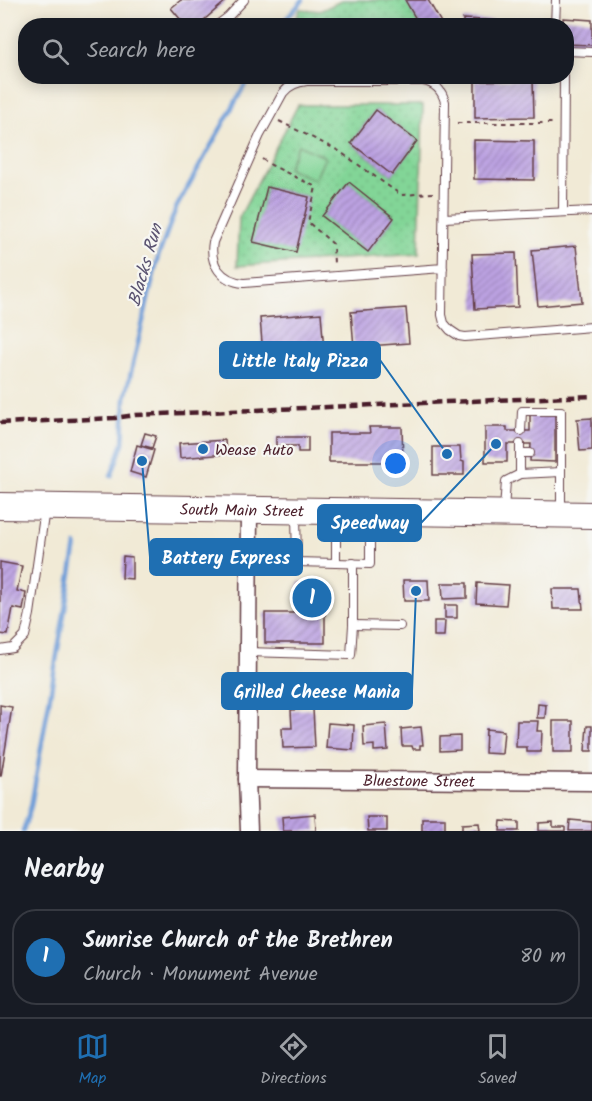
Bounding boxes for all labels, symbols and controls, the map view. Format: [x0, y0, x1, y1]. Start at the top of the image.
search box [18, 18, 574, 84]
text: Search here [87, 34, 195, 69]
icon: search [39, 35, 72, 68]
water label: Blacks Run [121, 219, 172, 310]
callout: Little Italy Pizza [220, 342, 380, 378]
text: Little Italy Pizza [232, 348, 368, 377]
place label: Wease Auto [215, 438, 294, 463]
marker: Wease Auto [196, 442, 210, 456]
your location [381, 449, 410, 478]
street label: South Main Street [180, 498, 305, 525]
callout: Speedway [318, 505, 421, 541]
text: Speedway [331, 510, 410, 539]
callout: Battery Express [150, 539, 302, 575]
text: Battery Express [162, 545, 291, 574]
pin: 1 [292, 576, 332, 620]
callout: Grilled Cheese Mania [222, 673, 412, 709]
text: Grilled Cheese Mania [234, 679, 400, 708]
street label: Bluestone Street [363, 769, 476, 795]
text: Nearby [24, 849, 104, 891]
text: Sunrise Church of the Brethren [83, 924, 393, 959]
text: 1 [42, 941, 49, 973]
text: 80 m [520, 941, 566, 973]
text: Church · Monument Avenue [83, 959, 318, 991]
tab: Map [76, 1030, 109, 1091]
tab: Directions [260, 1030, 327, 1091]
tab: Saved [478, 1030, 516, 1091]

